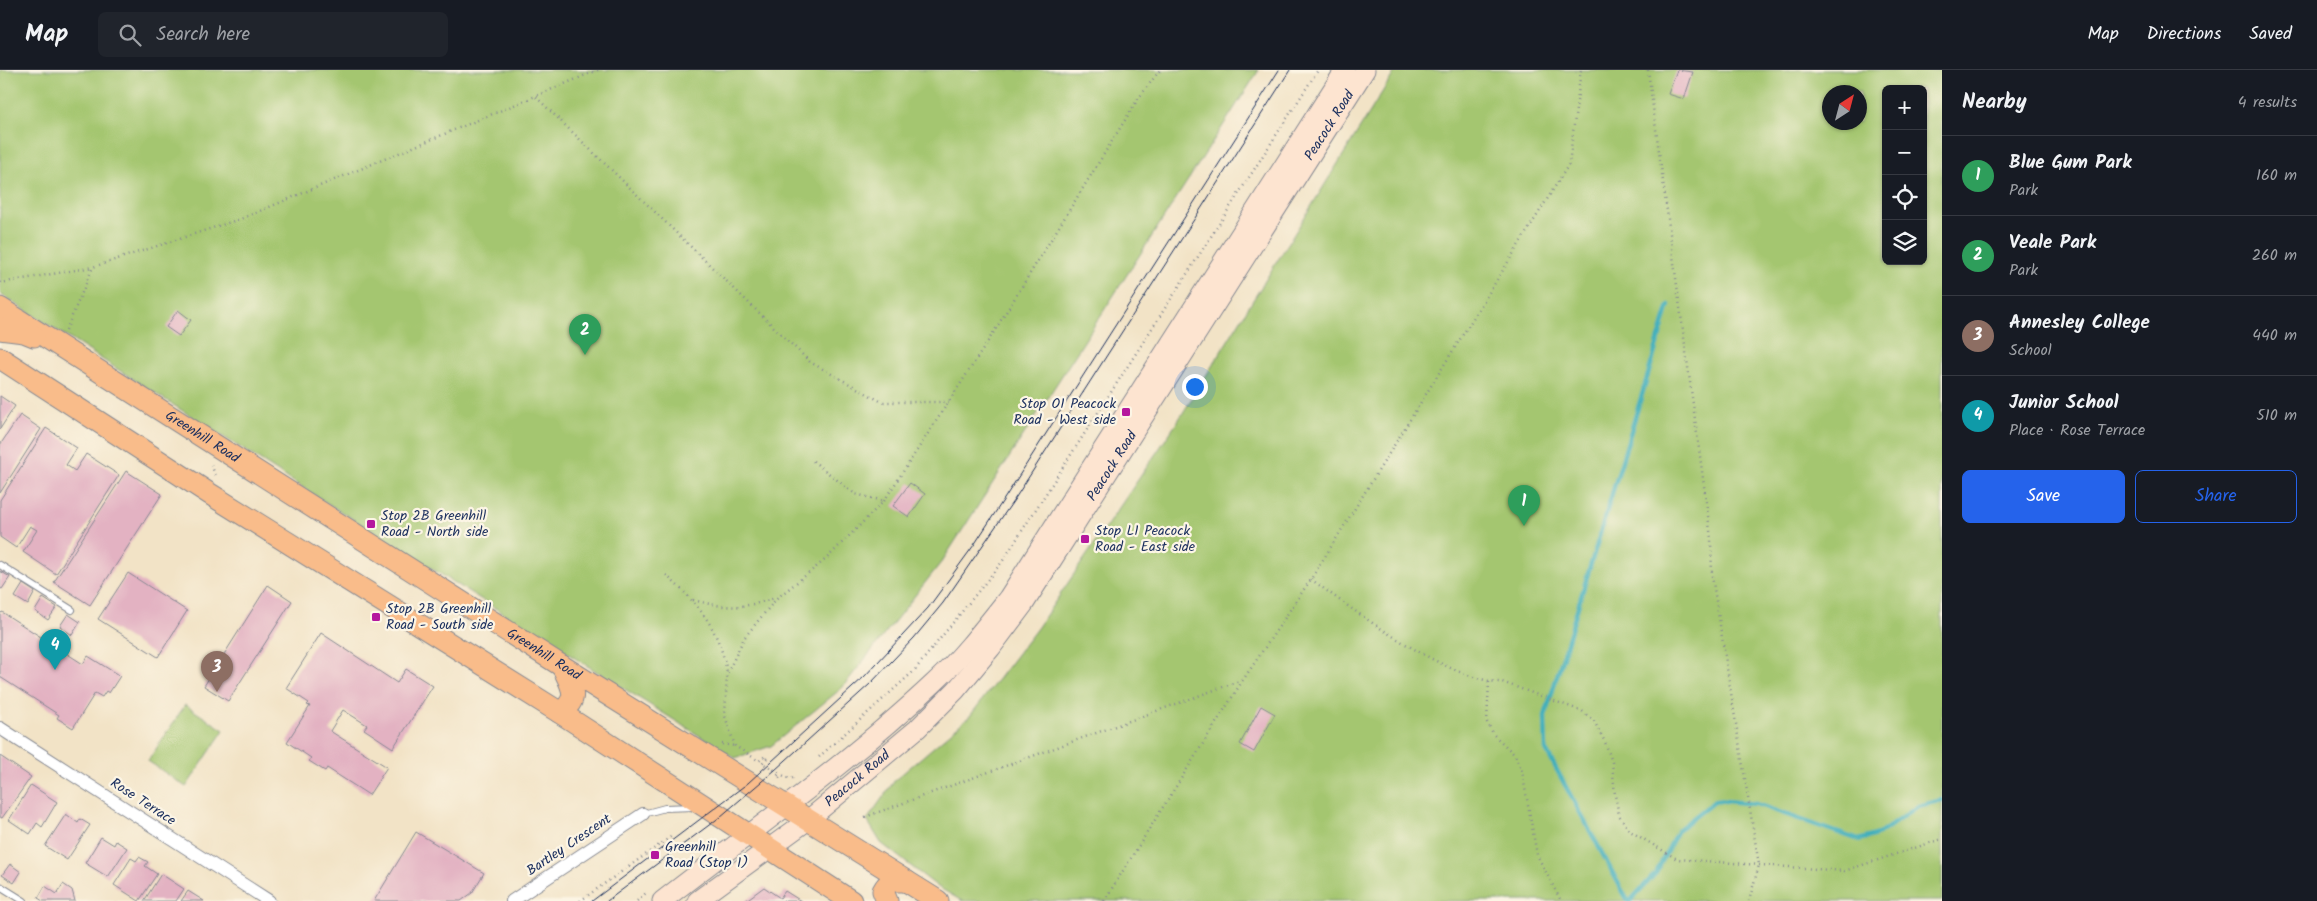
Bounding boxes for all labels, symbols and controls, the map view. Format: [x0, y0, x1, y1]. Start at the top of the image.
search box [98, 12, 448, 57]
text: Map [25, 15, 68, 54]
text: Search here [156, 20, 250, 50]
text: Map [2087, 20, 2119, 49]
text: Directions [2147, 20, 2221, 49]
text: Saved [2249, 20, 2292, 49]
icon: search [116, 21, 144, 49]
street label: Peacock Road [1299, 85, 1361, 165]
north arrow [1822, 85, 1867, 130]
map controls [1882, 85, 1927, 265]
button: + [1882, 85, 1927, 130]
text: Nearby [1962, 86, 2027, 119]
text: 4 results [2238, 90, 2297, 115]
button: − [1882, 130, 1927, 175]
text: Blue Gum Park [2009, 148, 2132, 178]
text: 1 [1976, 163, 1980, 188]
text: 160 m [2256, 163, 2297, 188]
button: locate [1882, 175, 1927, 220]
text: Park [2009, 178, 2038, 203]
button: layers [1882, 220, 1927, 265]
text: Veale Park [2009, 228, 2096, 258]
text: 2 [1973, 243, 1983, 268]
text: 260 m [2252, 243, 2297, 268]
text: Park [2009, 258, 2038, 283]
text: Annesley College [2009, 308, 2150, 338]
pin: 2 [569, 314, 601, 355]
text: 3 [1974, 323, 1982, 348]
text: 440 m [2252, 323, 2297, 348]
text: School [2009, 338, 2052, 363]
your location [1182, 374, 1208, 400]
text: Junior School [2009, 388, 2119, 418]
place label: Stop O1 Peacock Road - West side [1013, 393, 1117, 431]
text: 4 [1974, 403, 1982, 428]
text: 510 m [2256, 403, 2297, 428]
street label: Greenhill Road [161, 405, 245, 470]
marker: Stop O1 Peacock Road - West side [1120, 406, 1132, 418]
text: Place · Rose Terrace [2009, 418, 2145, 443]
street label: Peacock Road [1081, 426, 1143, 505]
button: Save [1962, 470, 2125, 523]
button: Share [2135, 470, 2297, 523]
pin: 1 [1508, 485, 1540, 526]
place label: Stop 2B Greenhill Road - North side [381, 505, 489, 543]
marker: Stop 2B Greenhill Road - North side [365, 518, 377, 530]
place label: Stop L1 Peacock Road - East side [1095, 520, 1196, 558]
marker: Stop L1 Peacock Road - East side [1079, 533, 1091, 545]
place label: Stop 2B Greenhill Road - South side [386, 598, 494, 636]
marker: Stop 2B Greenhill Road - South side [370, 611, 382, 623]
street label: Greenhill Road [502, 622, 587, 687]
pin: 4 [39, 629, 71, 670]
pin: 3 [201, 651, 233, 692]
street label: Peacock Road [820, 744, 896, 813]
street label: Rose Terrace [106, 772, 181, 832]
street label: Bartley Crescent [522, 808, 616, 882]
place label: Greenhill Road (Stop 1) [665, 836, 748, 874]
marker: Greenhill Road (Stop 1) [649, 849, 661, 861]

